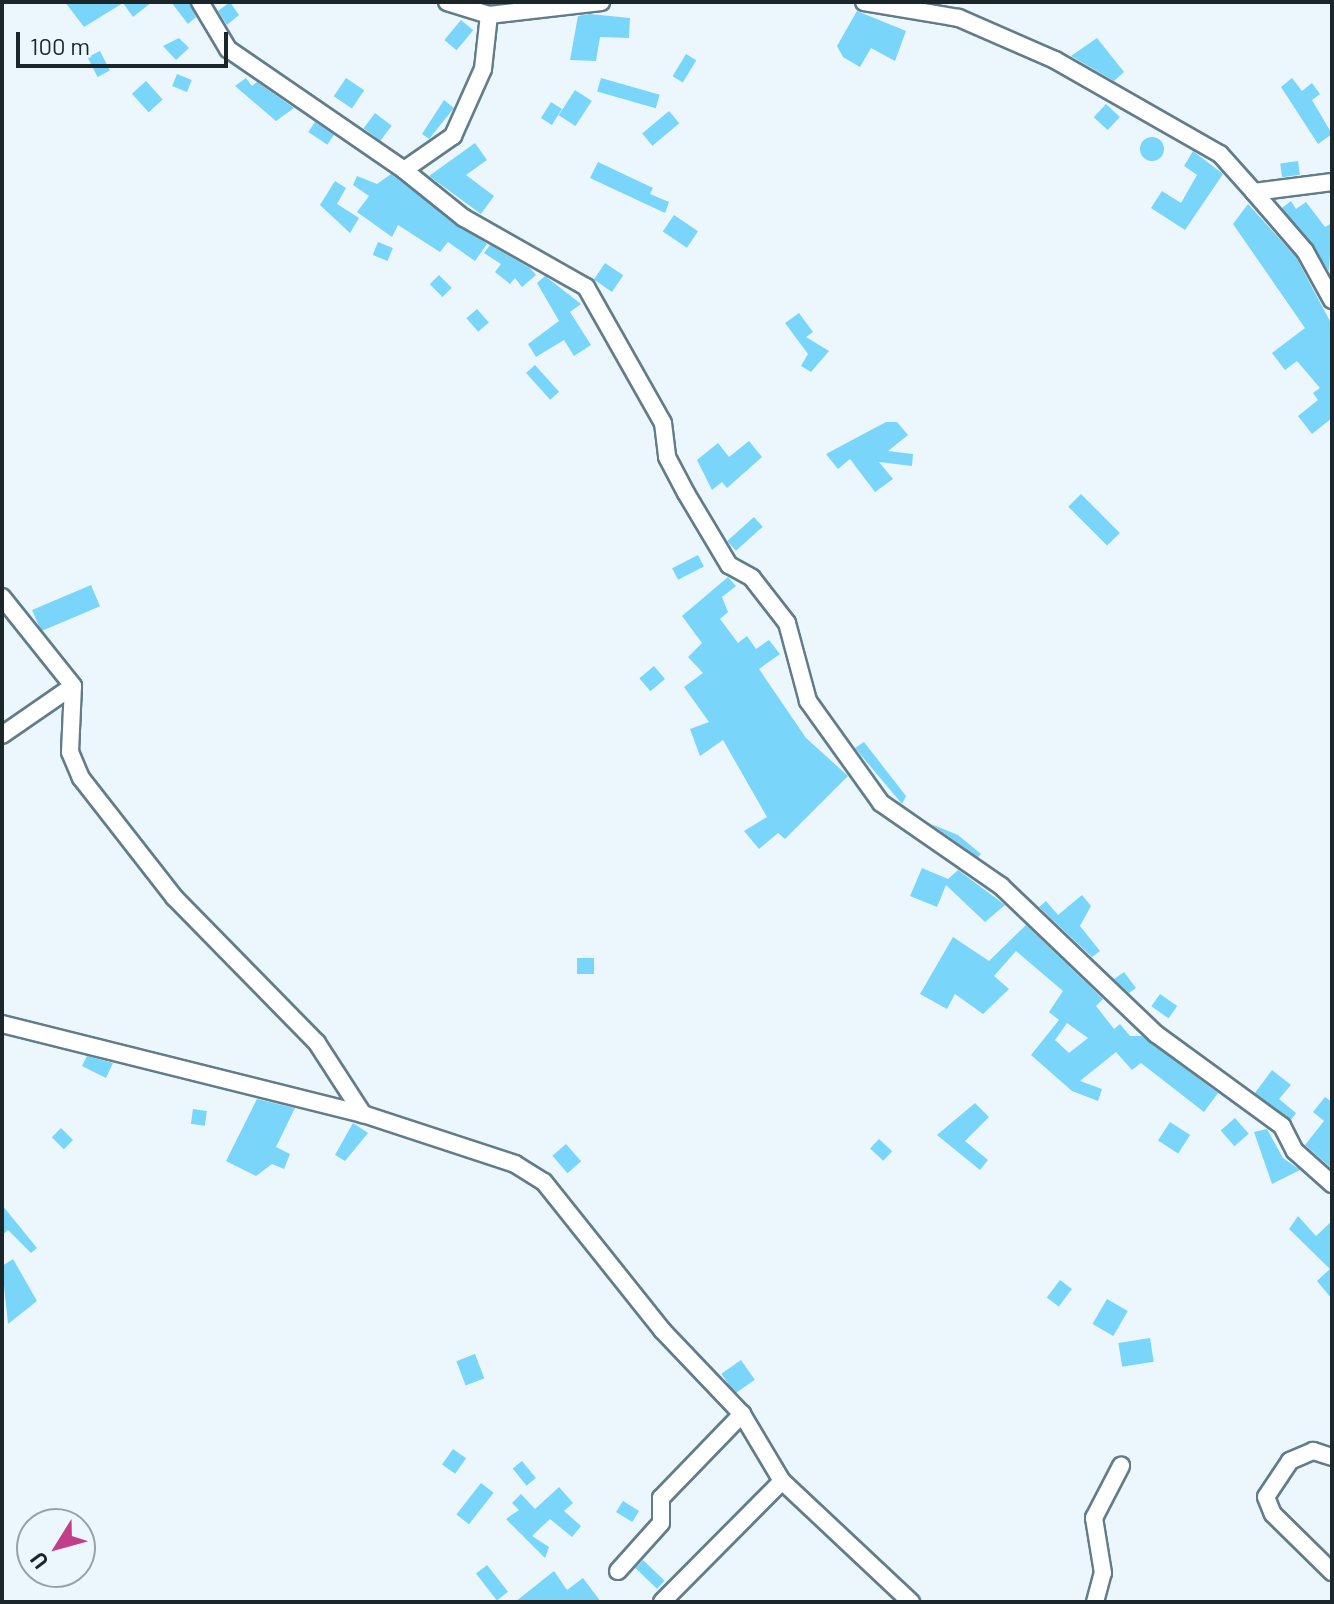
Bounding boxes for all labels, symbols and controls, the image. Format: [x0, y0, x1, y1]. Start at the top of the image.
scale bar [20, 16, 232, 66]
text: 100 m [30, 31, 90, 60]
north arrow [16, 1508, 96, 1588]
text: U [24, 1548, 53, 1575]

